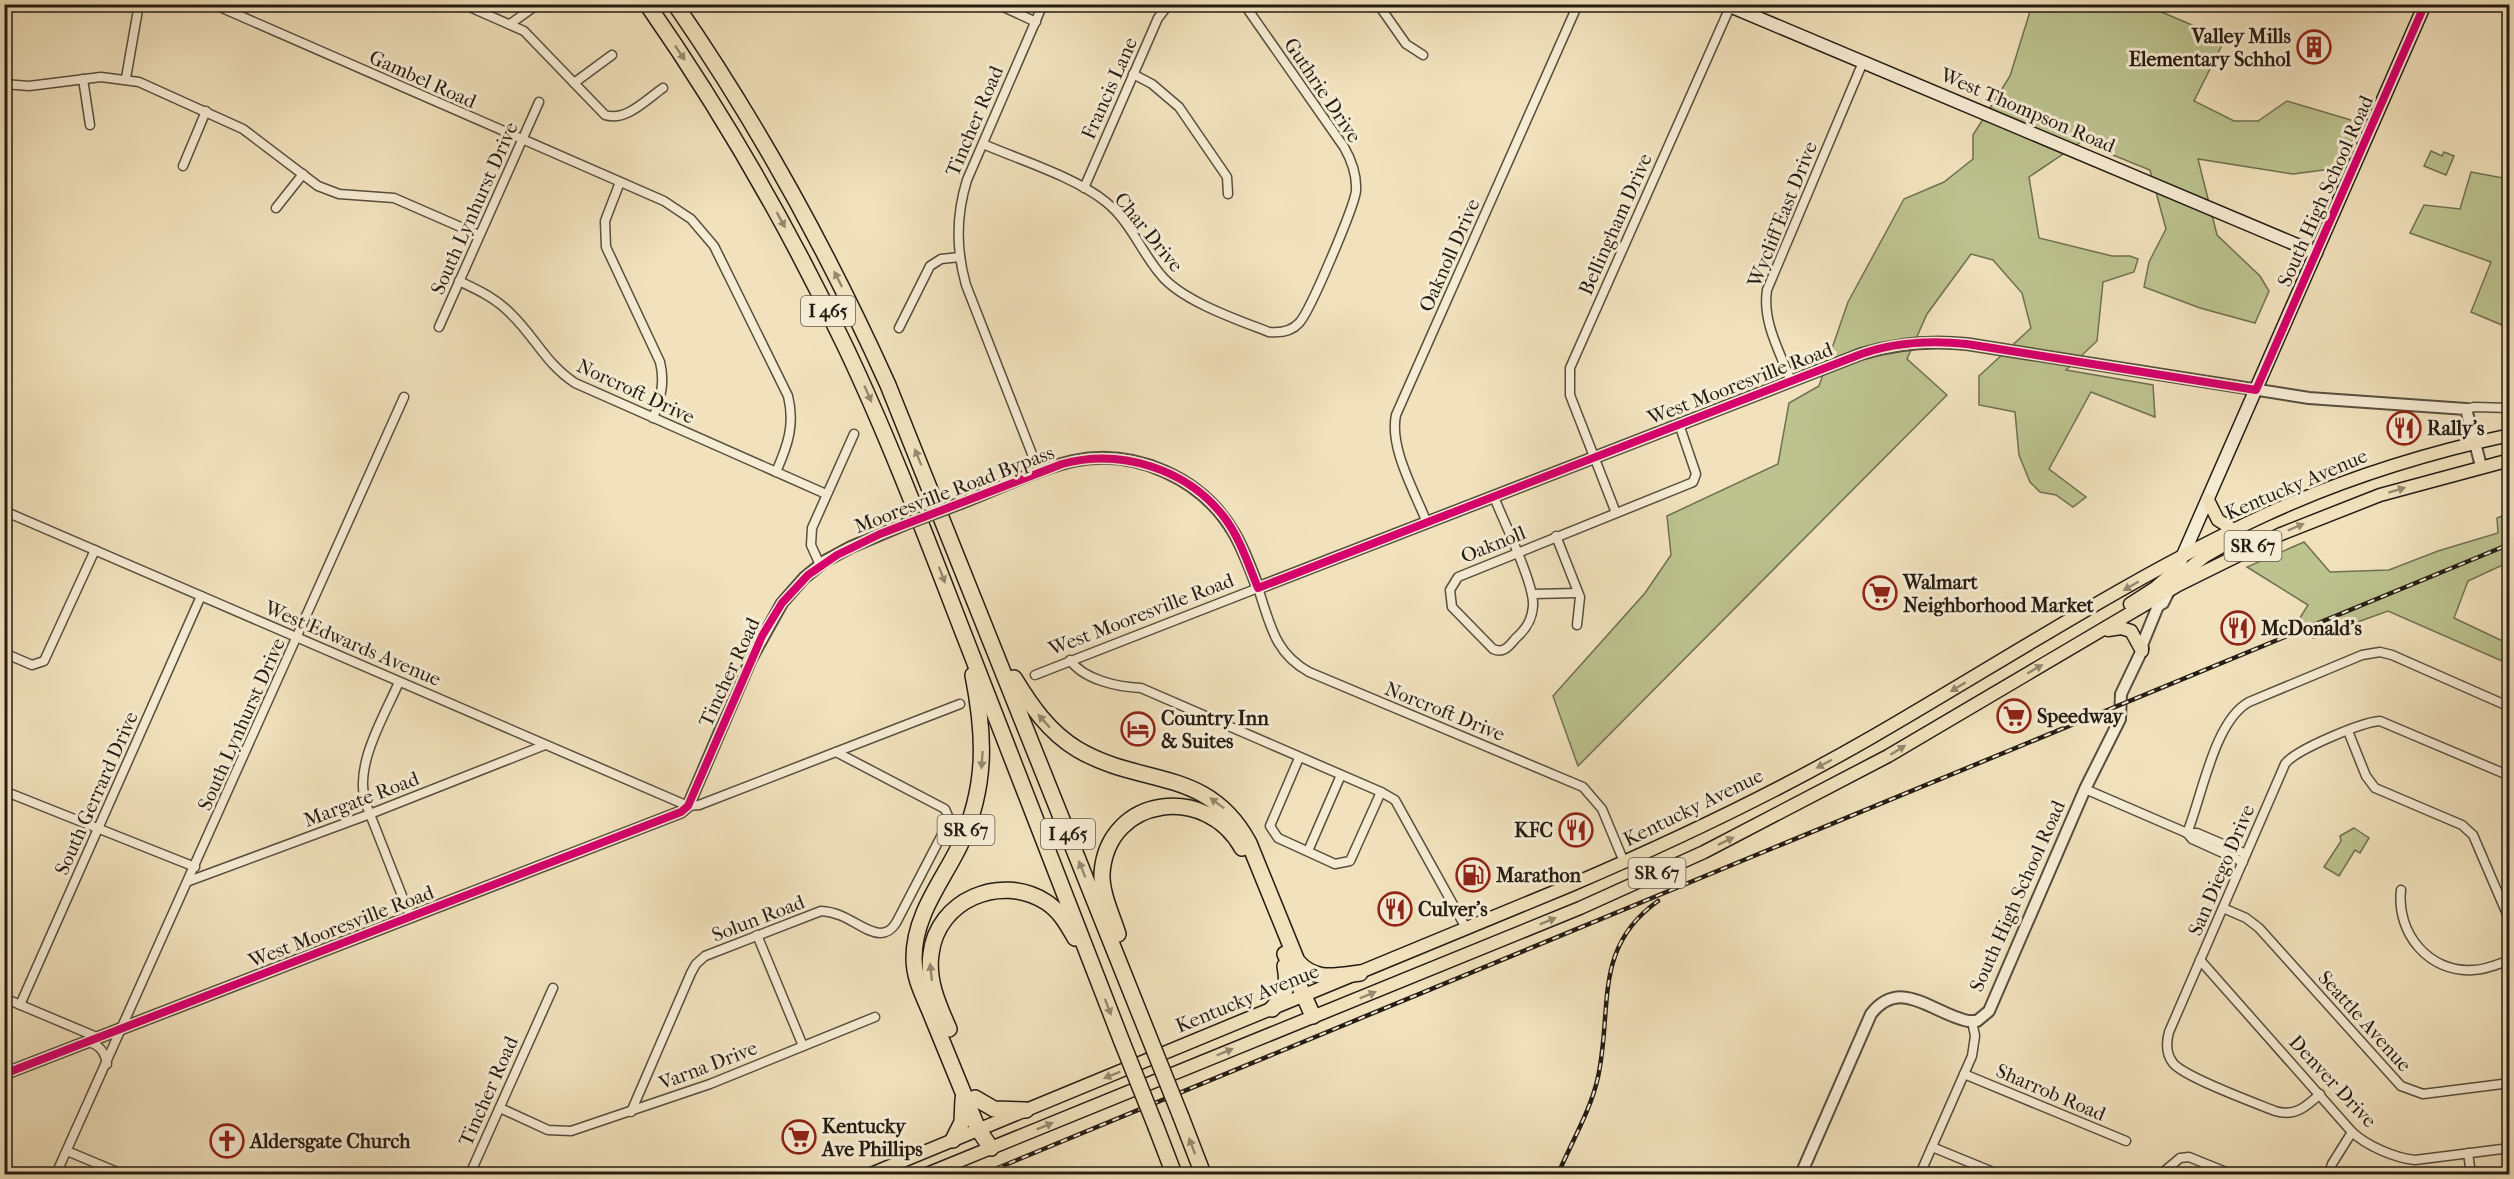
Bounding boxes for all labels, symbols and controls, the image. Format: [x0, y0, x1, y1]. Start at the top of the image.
place label: Valley Mills Elementary Schhol [2129, 25, 2292, 71]
building icon: Valley Mills Elementary Schhol [2296, 29, 2332, 65]
street label: Francis Lane [1077, 34, 1142, 143]
street label: Guthrie Drive [1279, 34, 1366, 147]
one-way arrow [674, 45, 685, 61]
street label: Gambel Road [366, 46, 481, 114]
street label: Tincher Road [941, 62, 1008, 180]
street label: West Thompson Road [1936, 63, 2120, 158]
street label: South High School Road [2273, 91, 2378, 290]
street label: South Lynhurst Drive [426, 118, 523, 298]
street label: Wycliff East Drive [1742, 138, 1822, 291]
street label: Bellingham Drive [1574, 150, 1657, 298]
street label: Char Drive [1110, 188, 1188, 277]
street label: Oaknoll Drive [1414, 195, 1485, 315]
one-way arrow [775, 212, 786, 228]
one-way arrow [833, 271, 843, 288]
road number: I 465 [801, 296, 855, 326]
street label: West Mooresville Road [1643, 337, 1837, 430]
street label: Norcroft Drive [573, 354, 698, 429]
one-way arrow [863, 386, 872, 403]
restaurant icon: Rally's [2386, 410, 2422, 446]
place label: Rally's [2427, 417, 2485, 440]
street label: Mooresville Road Bypass [851, 441, 1057, 538]
street label: Kentucky Avenue [2222, 444, 2371, 525]
one-way arrow [913, 447, 923, 465]
one-way arrow [2388, 485, 2406, 494]
street label: Oaknoll [1457, 521, 1529, 568]
one-way arrow [2288, 523, 2305, 532]
road number: SR 67 [2224, 531, 2282, 561]
one-way arrow [937, 566, 947, 584]
street label: West Mooresville Road [1044, 568, 1238, 661]
place label: Walmart Neighborhood Market [1902, 571, 2095, 617]
supermarket icon: Walmart Neighborhood Market [1862, 575, 1898, 611]
one-way arrow [2122, 581, 2139, 591]
street label: West Edwards Avenue [260, 596, 444, 691]
restaurant icon: McDonald's [2220, 610, 2256, 646]
street label: Tincher Road [694, 613, 765, 730]
place label: McDonald's [2260, 617, 2362, 640]
street label: South Lynhurst Drive [193, 634, 290, 814]
one-way arrow [2027, 663, 2043, 674]
street label: Norcroft Drive [1381, 677, 1508, 746]
one-way arrow [1949, 682, 1966, 692]
supermarket icon: Speedway [1996, 698, 2032, 734]
place label: Speedway [2037, 705, 2124, 728]
place label: Country Inn & Suites [1161, 707, 1269, 753]
street label: South Gerrard Drive [50, 708, 143, 879]
hotel icon: Country Inn & Suites [1120, 711, 1156, 747]
one-way arrow [1038, 714, 1051, 729]
one-way arrow [1890, 745, 1906, 756]
one-way arrow [977, 751, 987, 770]
one-way arrow [1815, 759, 1832, 769]
street label: Kentucky Avenue [1620, 764, 1767, 851]
street label: Margate Road [300, 767, 423, 832]
street label: South High School Road [1965, 796, 2070, 995]
one-way arrow [1209, 797, 1225, 810]
street label: San Diego Drive [2183, 801, 2260, 939]
restaurant icon: KFC [1558, 812, 1594, 848]
road number: SR 67 [938, 815, 994, 845]
road number: I 465 [1041, 819, 1095, 849]
place label: KFC [1514, 819, 1553, 842]
one-way arrow [1717, 837, 1735, 847]
fuel station icon: Marathon [1455, 857, 1491, 893]
road number: SR 67 [1628, 858, 1686, 888]
one-way arrow [1077, 859, 1087, 877]
place label: Marathon [1495, 864, 1582, 887]
street label: West Mooresville Road [244, 880, 438, 973]
street label: Solun Road [709, 890, 809, 947]
restaurant icon: Culver's [1377, 891, 1413, 927]
place label: Culver's [1418, 898, 1488, 921]
one-way arrow [1539, 916, 1557, 925]
street label: Kentucky Avenue [1172, 959, 1322, 1038]
one-way arrow [926, 963, 936, 982]
street label: Seattle Avenue [2313, 966, 2416, 1077]
one-way arrow [1359, 990, 1377, 1000]
one-way arrow [1104, 998, 1114, 1016]
street label: Denver Drive [2284, 1031, 2381, 1132]
street label: Tincher Road [454, 1032, 523, 1150]
street label: Varna Drive [655, 1036, 761, 1095]
one-way arrow [1217, 1047, 1235, 1057]
street label: Sharrob Road [1992, 1059, 2110, 1126]
one-way arrow [1103, 1070, 1121, 1080]
place label: Kentucky Ave Phillips [820, 1115, 923, 1161]
supermarket icon: Kentucky Ave Phillips [781, 1119, 817, 1155]
one-way arrow [1036, 1121, 1054, 1130]
church icon: Aldersgate Church [209, 1123, 245, 1159]
place label: Aldersgate Church [248, 1130, 411, 1153]
one-way arrow [1187, 1137, 1196, 1155]

